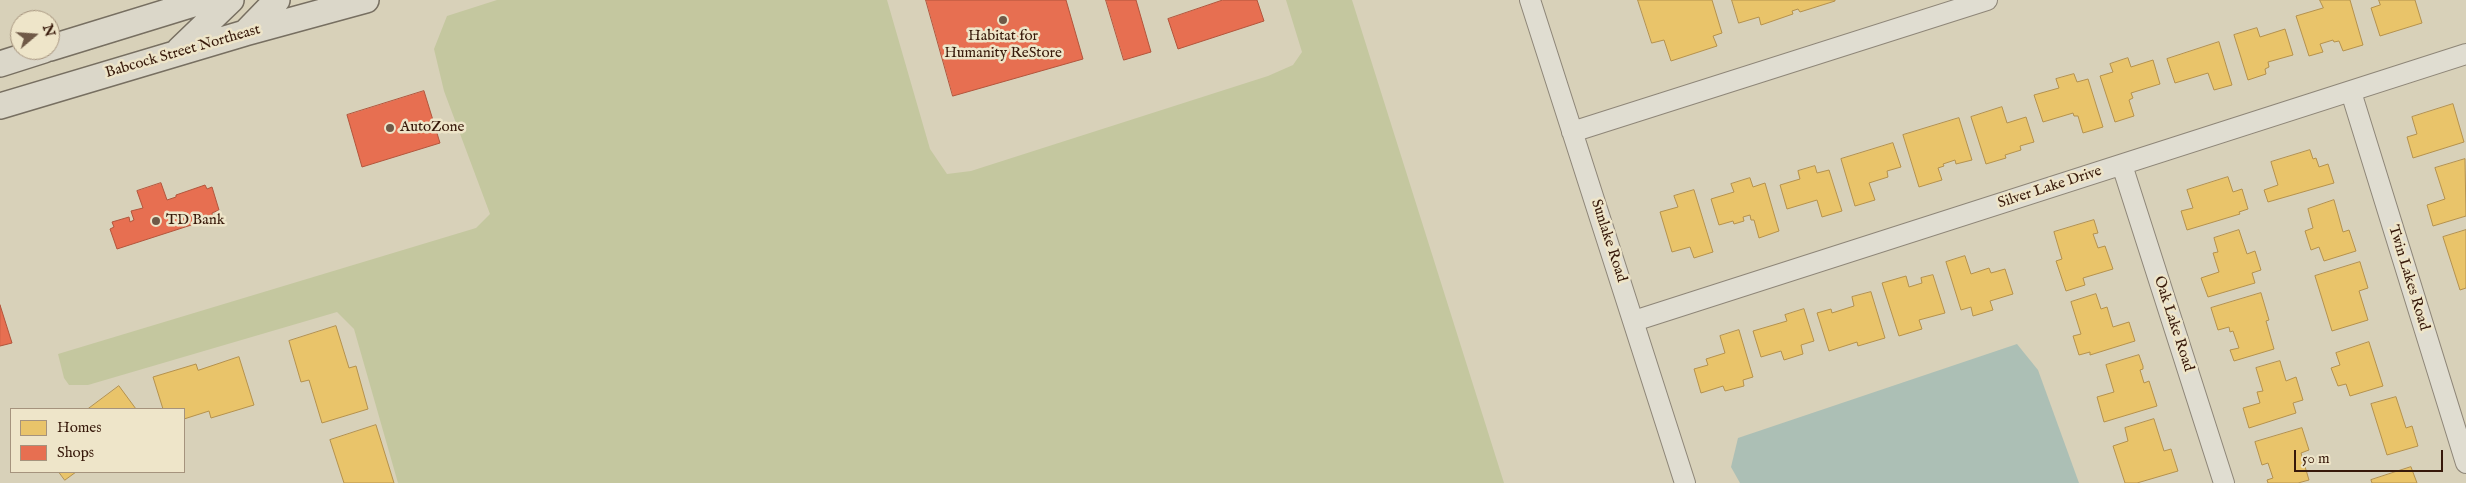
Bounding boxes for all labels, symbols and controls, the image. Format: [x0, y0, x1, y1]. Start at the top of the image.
north arrow [10, 10, 60, 60]
marker: Habitat for Humanity ReStore [997, 14, 1009, 26]
street label: Babcock Street Northeast [104, 21, 262, 83]
text: N [38, 22, 59, 39]
place label: Habitat for Humanity ReStore [944, 28, 1062, 63]
place label: AutoZone [400, 119, 464, 137]
marker: AutoZone [384, 122, 396, 134]
street label: Silver Lake Drive [1996, 163, 2104, 213]
street label: Sunlake Road [1586, 197, 1630, 285]
place label: TD Bank [166, 212, 225, 230]
marker: TD Bank [150, 215, 162, 227]
street label: Twin Lakes Road [2383, 223, 2433, 333]
street label: Oak Lake Road [2149, 274, 2197, 374]
legend [10, 408, 185, 473]
text: Homes [57, 418, 101, 437]
scale bar [2296, 440, 2445, 472]
text: Shops [57, 443, 94, 462]
text: 50 m [2302, 449, 2330, 468]

